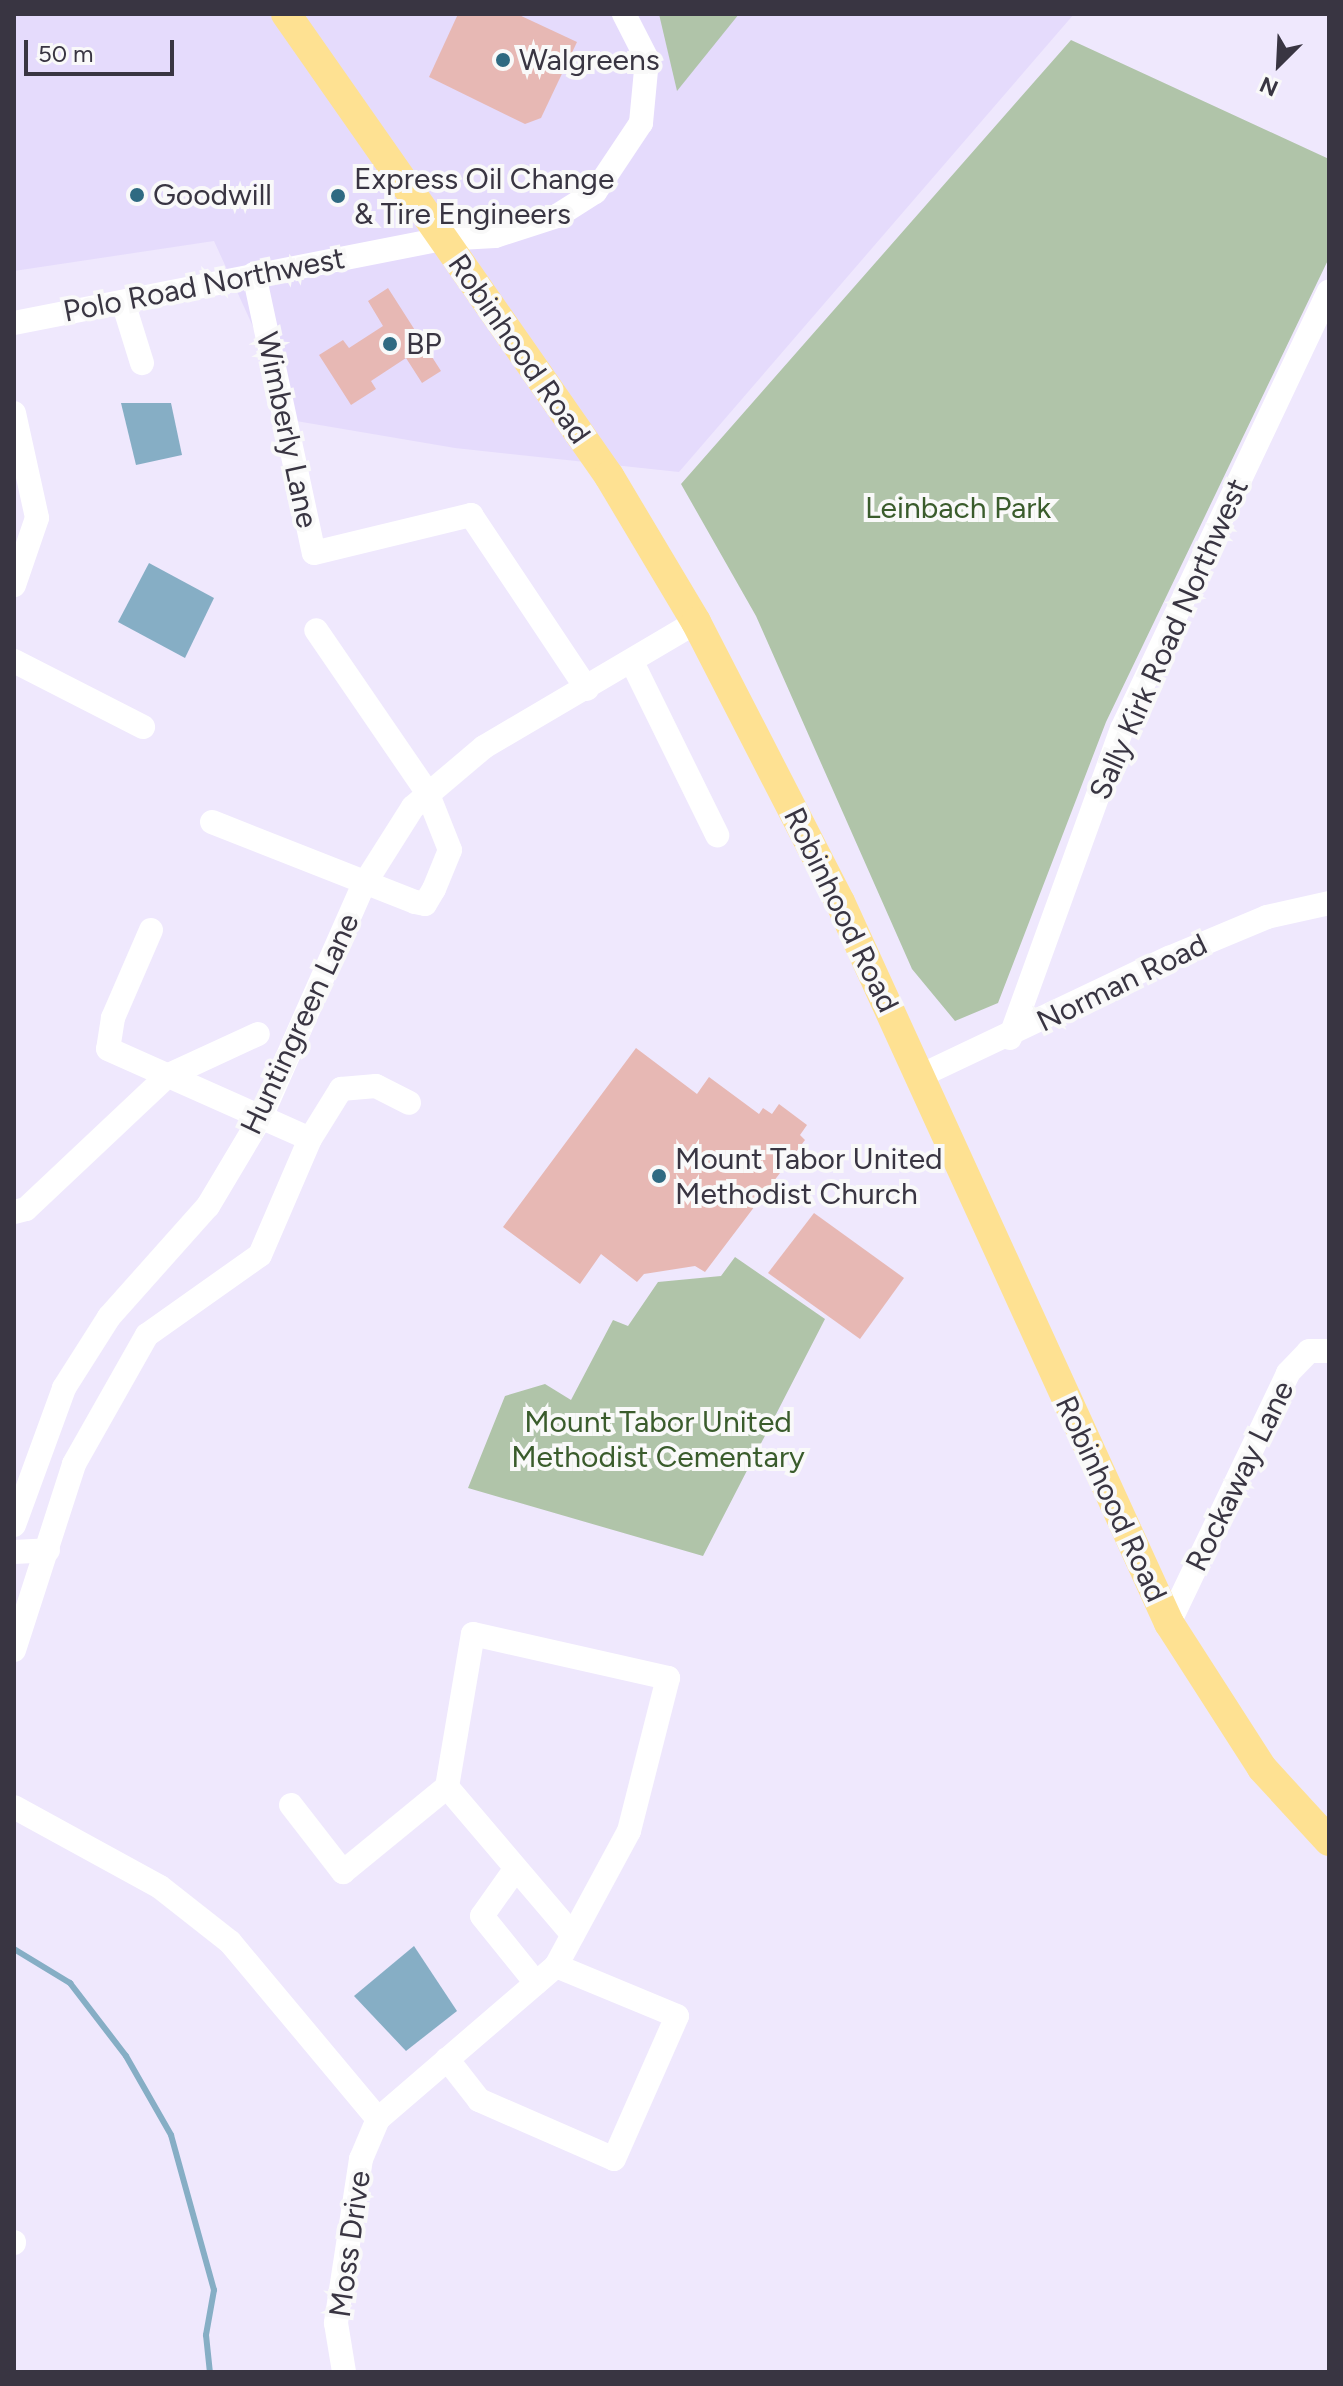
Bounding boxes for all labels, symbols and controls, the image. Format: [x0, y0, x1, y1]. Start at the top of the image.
scale bar [28, 24, 178, 74]
north arrow [1239, 24, 1319, 104]
text: 50 m [38, 39, 94, 68]
place label: Walgreens [519, 42, 660, 78]
marker: Walgreens [494, 51, 512, 69]
text: N [1256, 71, 1282, 102]
place label: Express Oil Change & Tire Engineers [354, 161, 614, 232]
place label: Goodwill [153, 177, 272, 213]
marker: Goodwill [128, 186, 146, 204]
marker: Express Oil Change & Tire Engineers [329, 187, 347, 205]
street label: Polo Road Northwest [60, 240, 348, 330]
street label: Robinhood Road [440, 247, 598, 451]
place label: BP [406, 326, 442, 362]
street label: Wimberly Lane [249, 329, 325, 531]
marker: BP [381, 335, 399, 353]
street label: Sally Kirk Road Northwest [1082, 473, 1256, 805]
park label: Leinbach Park [865, 490, 1051, 526]
street label: Robinhood Road [776, 802, 906, 1018]
street label: Huntingreen Lane [233, 908, 367, 1140]
street label: Norman Road [1031, 926, 1213, 1040]
place label: Mount Tabor United Methodist Church [675, 1141, 943, 1212]
marker: Mount Tabor United Methodist Church [650, 1167, 668, 1185]
street label: Rockaway Lane [1178, 1375, 1302, 1577]
street label: Robinhood Road [1048, 1390, 1174, 1608]
park label: Mount Tabor United Methodist Cementary [511, 1404, 805, 1474]
street label: Moss Drive [322, 2168, 378, 2320]

